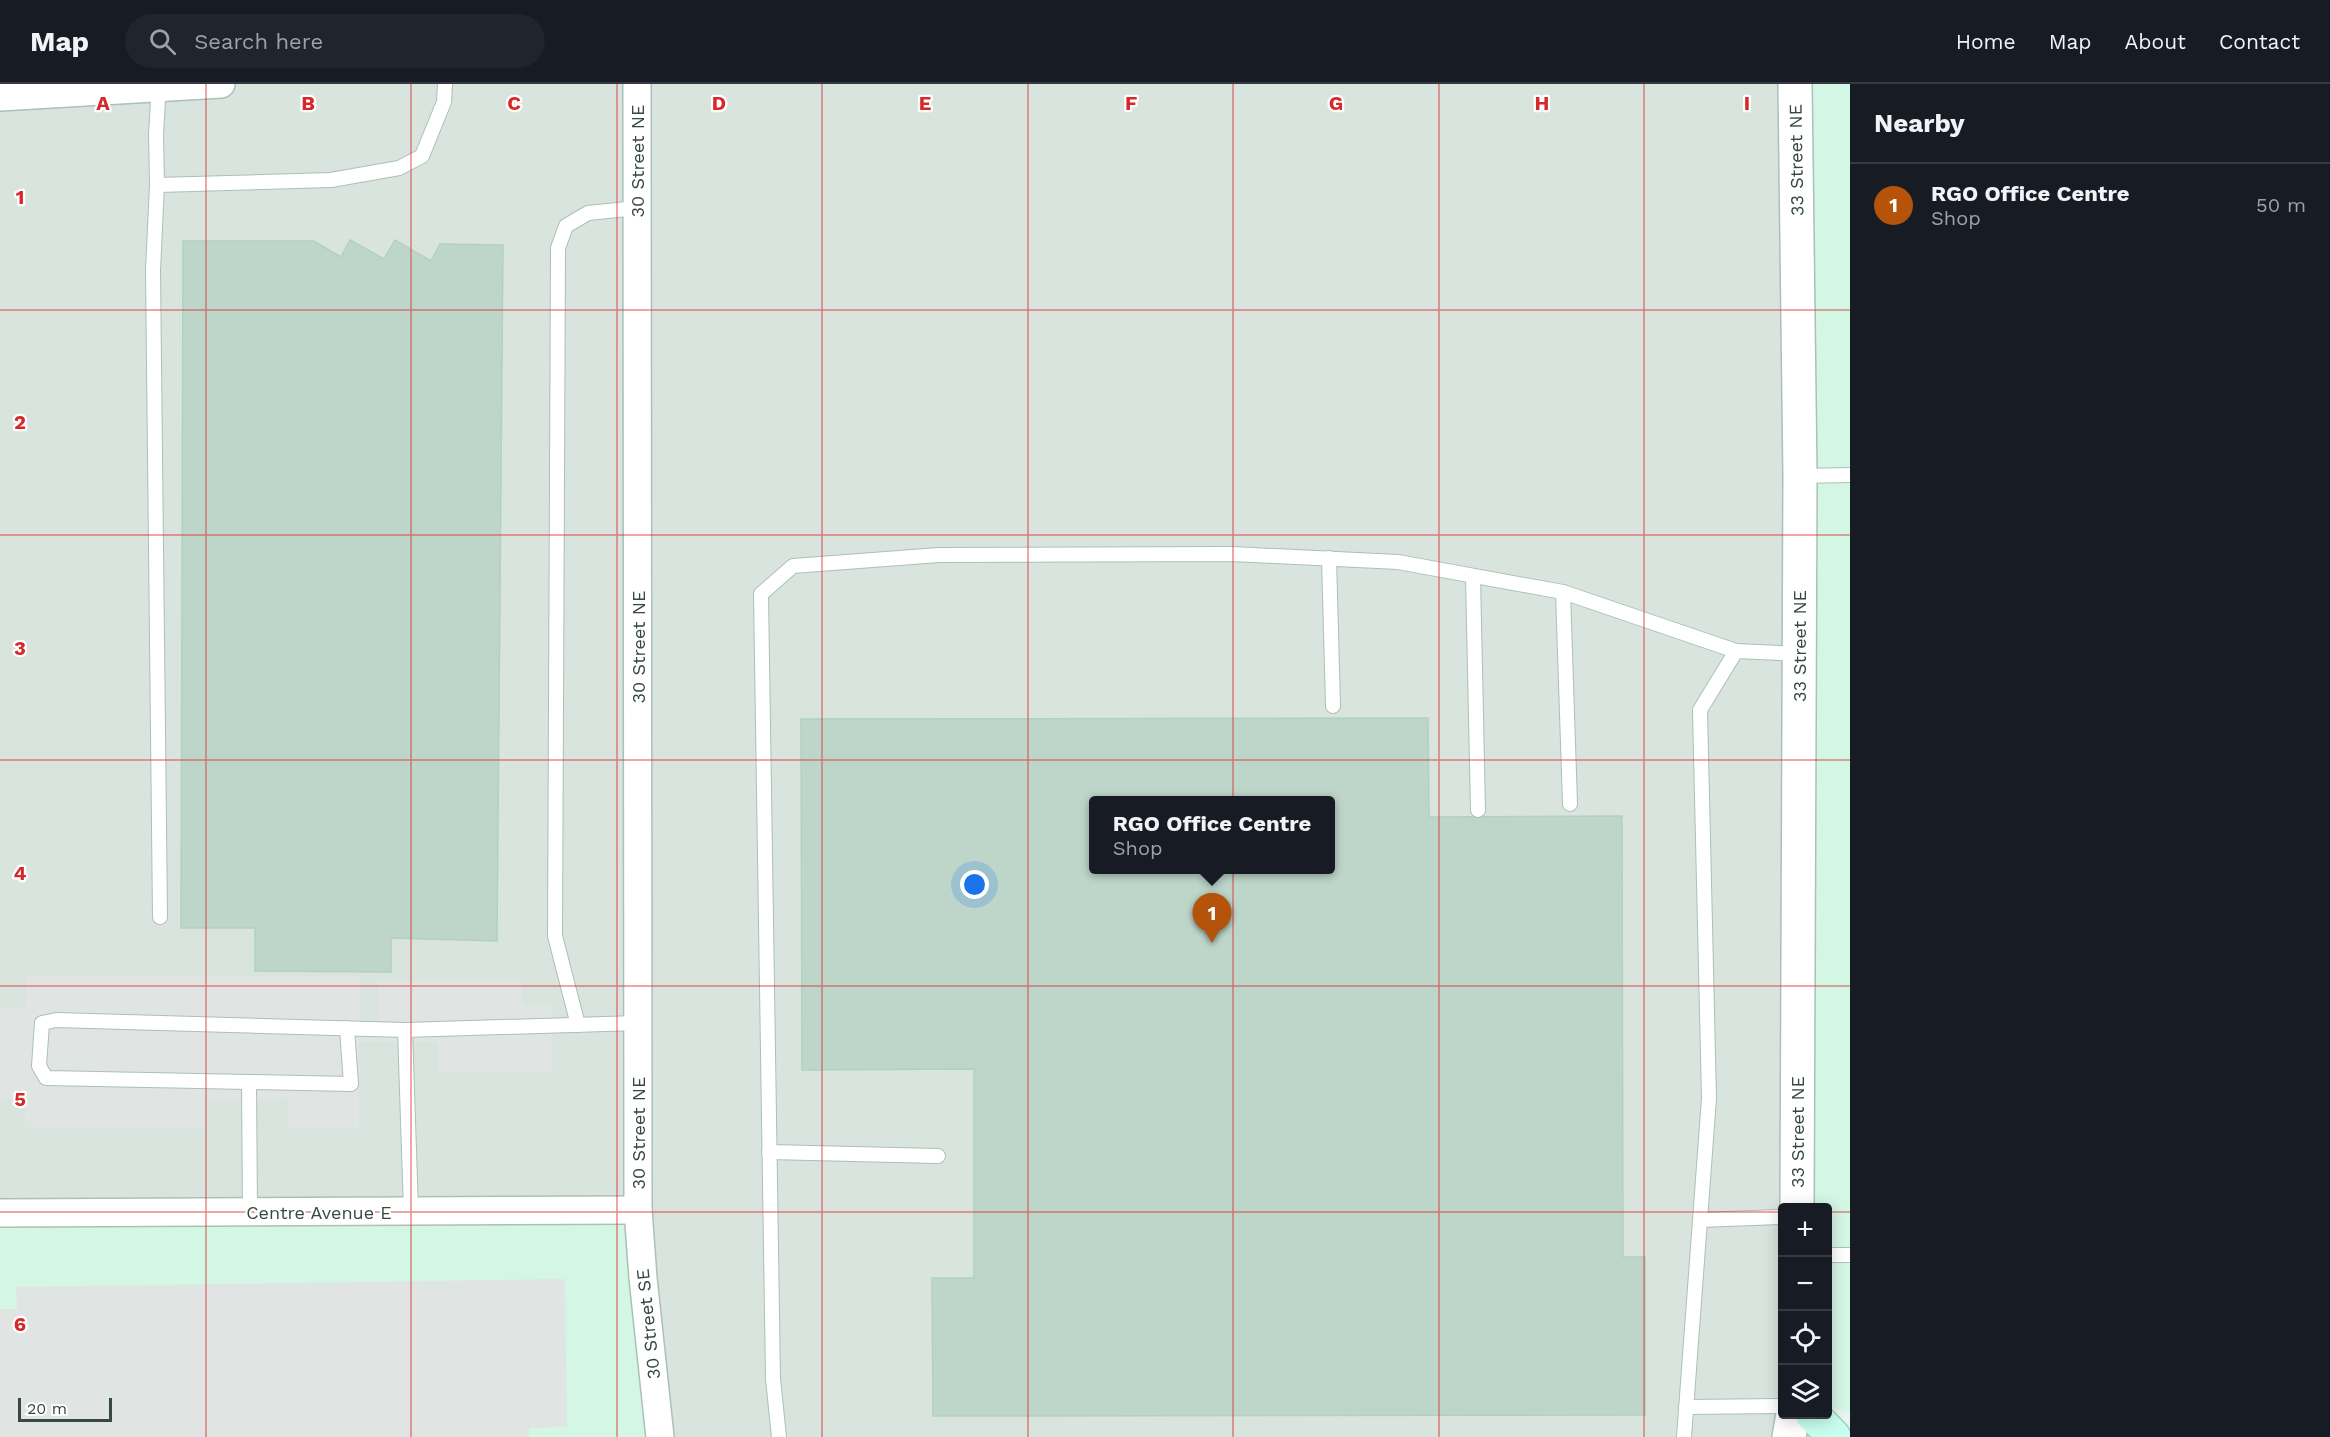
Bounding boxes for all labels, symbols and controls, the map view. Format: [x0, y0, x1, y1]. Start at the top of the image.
search box [125, 14, 545, 68]
text: Map [30, 25, 89, 58]
icon: search [146, 25, 179, 58]
text: Search here [194, 29, 323, 54]
text: Home [1956, 29, 2016, 54]
text: Map [2049, 29, 2092, 54]
text: About [2125, 29, 2186, 54]
text: Contact [2219, 29, 2300, 54]
text: A [96, 91, 110, 115]
text: B [301, 91, 315, 115]
text: C [507, 91, 521, 115]
text: D [712, 91, 726, 115]
text: E [919, 91, 931, 115]
text: F [1125, 91, 1137, 115]
text: G [1329, 91, 1343, 115]
text: H [1535, 91, 1549, 115]
text: I [1744, 91, 1750, 115]
street label: 33 Street NE [1785, 104, 1807, 216]
street label: 30 Street NE [627, 105, 648, 217]
text: Nearby [1874, 108, 1965, 138]
text: RGO Office Centre [1931, 181, 2130, 206]
text: 1 [16, 185, 24, 209]
text: 1 [1889, 193, 1898, 217]
text: 50 m [2256, 193, 2306, 217]
text: Shop [1931, 206, 1981, 230]
text: 2 [14, 410, 26, 434]
street label: 33 Street NE [1789, 590, 1810, 702]
street label: 30 Street NE [628, 591, 649, 703]
text: 3 [14, 636, 26, 660]
popup [1089, 796, 1335, 874]
text: RGO Office Centre [1113, 811, 1311, 836]
text: Shop [1113, 836, 1163, 860]
text: 4 [14, 861, 27, 885]
your location [960, 870, 989, 899]
pin: 1 [1192, 894, 1232, 943]
street label: 33 Street NE [1787, 1076, 1808, 1188]
street label: 30 Street NE [628, 1077, 649, 1189]
text: 5 [14, 1087, 26, 1111]
street label: Centre Avenue E [246, 1202, 392, 1223]
map controls [1778, 1203, 1832, 1419]
button: + [1778, 1203, 1832, 1257]
button: − [1778, 1257, 1832, 1311]
street label: 30 Street SE [632, 1268, 664, 1380]
button: locate [1778, 1311, 1832, 1365]
text: 6 [14, 1312, 26, 1336]
button: layers [1778, 1365, 1832, 1419]
scale bar [18, 1395, 112, 1422]
text: 20 m [27, 1399, 67, 1418]

